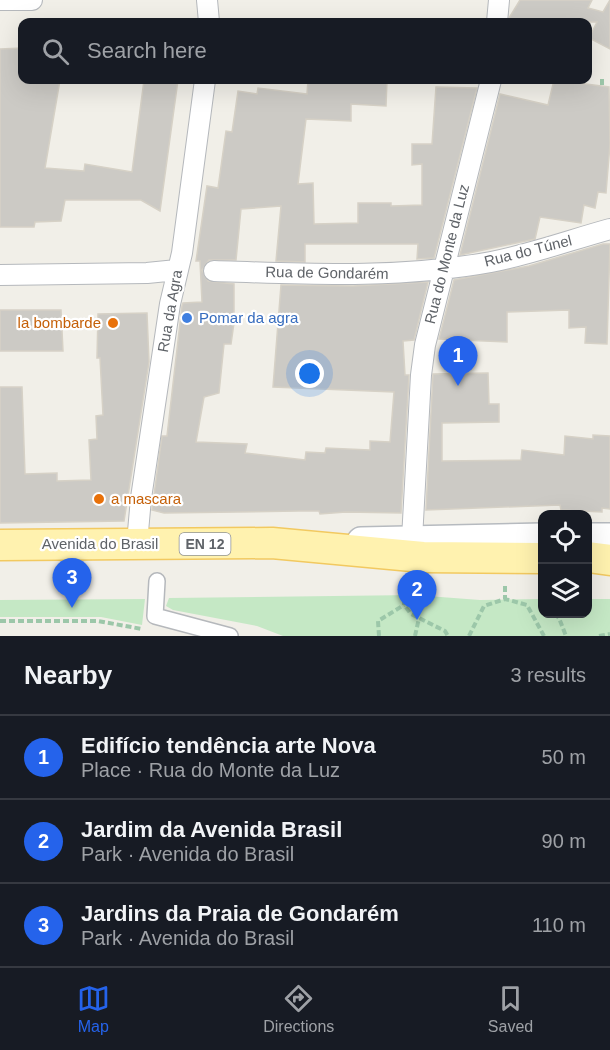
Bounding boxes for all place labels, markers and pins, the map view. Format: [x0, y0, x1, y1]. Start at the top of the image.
place label: Pomar da agra [199, 309, 299, 326]
marker: Pomar da agra [180, 311, 194, 325]
place label: la bombarde [18, 314, 101, 331]
marker: la bombarde [106, 316, 120, 330]
pin: 1 [438, 336, 478, 386]
place label: a mascara [111, 490, 182, 507]
marker: a mascara [92, 492, 106, 506]
pin: 3 [52, 558, 92, 608]
pin: 2 [398, 570, 436, 620]

